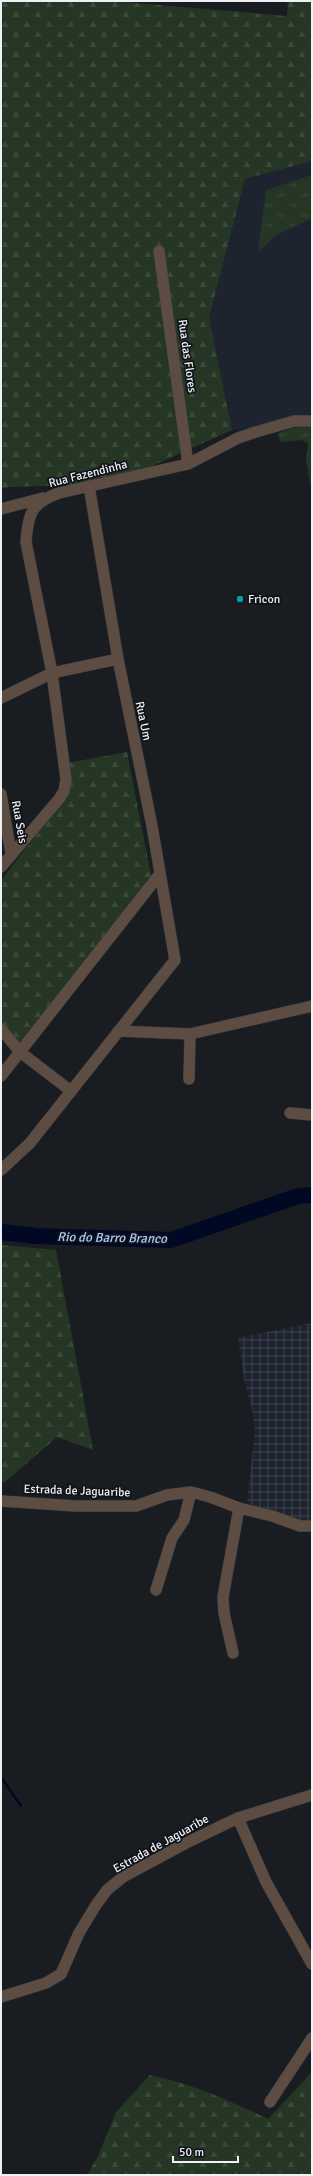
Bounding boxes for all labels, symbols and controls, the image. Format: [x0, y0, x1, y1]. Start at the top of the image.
street label: Rua das Flores [174, 318, 200, 394]
street label: Rua Fazendinha [47, 457, 129, 491]
place label: Fricon [248, 592, 280, 607]
marker: Fricon [235, 594, 245, 604]
street label: Rua Um [132, 700, 154, 742]
street label: Rua Seis [8, 799, 30, 845]
water label: Rio do Barro Branco [57, 1229, 168, 1247]
street label: Estrada de Jaguaribe [23, 1482, 131, 1500]
street label: Estrada de Jaguaribe [111, 1812, 211, 1876]
scale bar [173, 2138, 238, 2164]
text: 50 m [179, 2145, 204, 2160]

